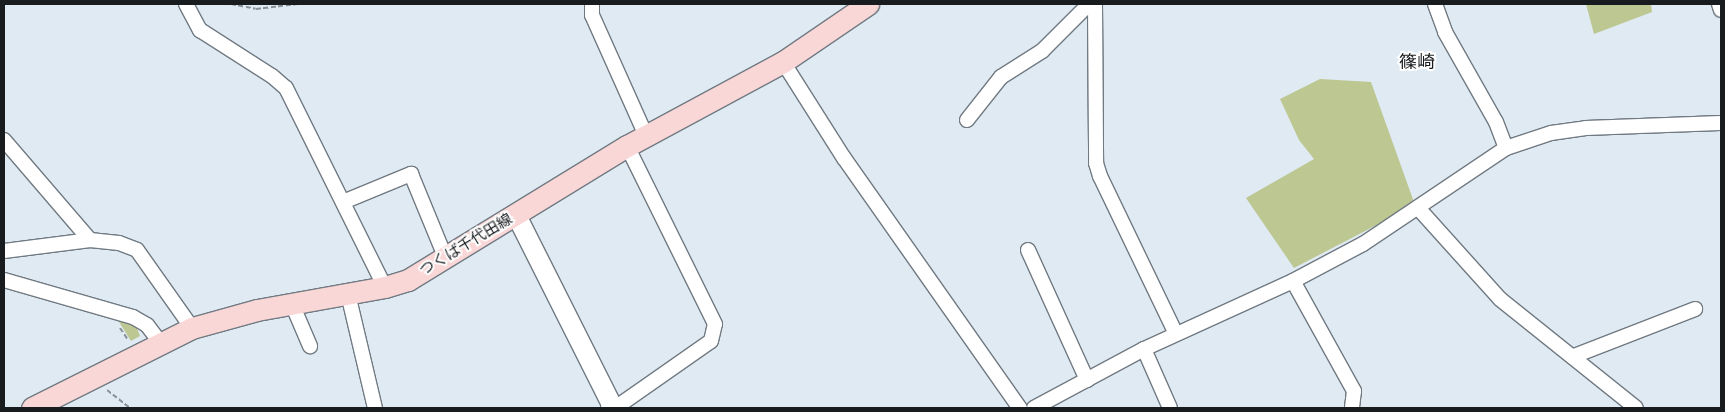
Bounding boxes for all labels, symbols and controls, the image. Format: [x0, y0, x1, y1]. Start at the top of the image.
district label: 篠崎 [1399, 51, 1435, 73]
street label: つくば千代田線 [416, 210, 516, 280]

